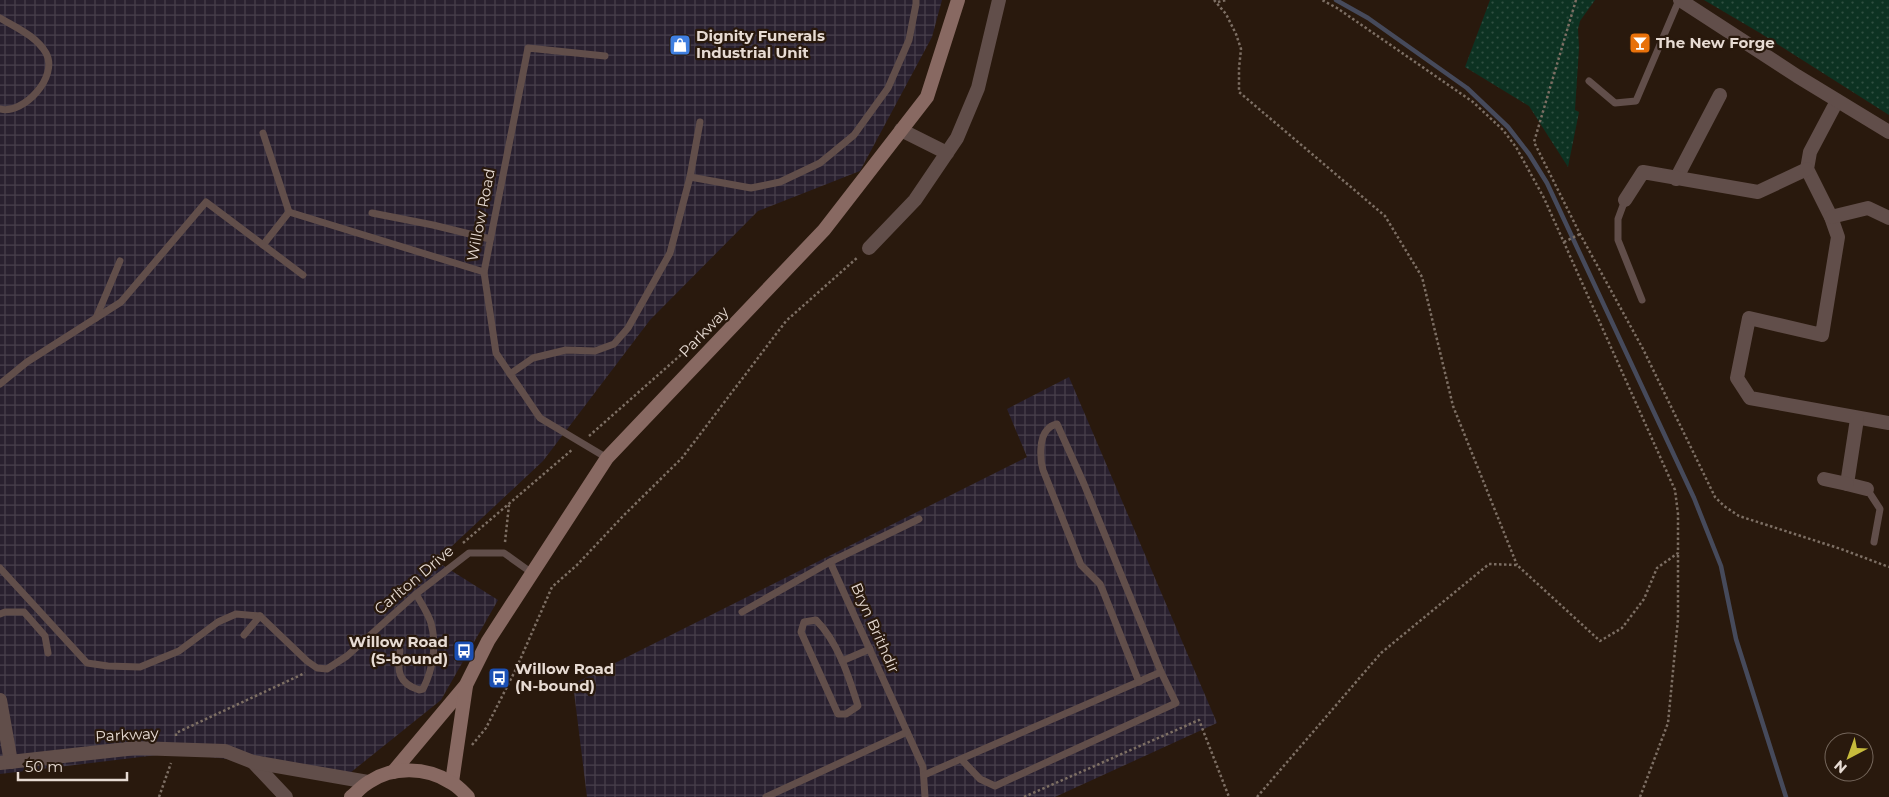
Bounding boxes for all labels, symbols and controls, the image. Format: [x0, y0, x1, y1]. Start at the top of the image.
place label: Dignity Funerals Industrial Unit [696, 26, 825, 62]
bar icon: The New Forge [1628, 31, 1652, 55]
shop icon: Dignity Funerals Industrial Unit [668, 33, 692, 57]
place label: The New Forge [1656, 33, 1775, 52]
street label: Willow Road [462, 167, 499, 263]
street label: Parkway [675, 302, 733, 361]
street label: Carlton Drive [370, 541, 457, 618]
street label: Bryn Brithdir [847, 580, 904, 676]
place label: Willow Road (S-bound) [349, 632, 448, 668]
bus stop icon: Willow Road (S-bound) [452, 639, 476, 663]
place label: Willow Road (N-bound) [515, 659, 614, 695]
bus stop icon: Willow Road (N-bound) [487, 666, 511, 690]
street label: Parkway [95, 723, 160, 746]
north arrow [1824, 732, 1874, 782]
scale bar [18, 750, 126, 782]
text: N [1830, 756, 1851, 777]
text: 50 m [25, 757, 63, 776]

